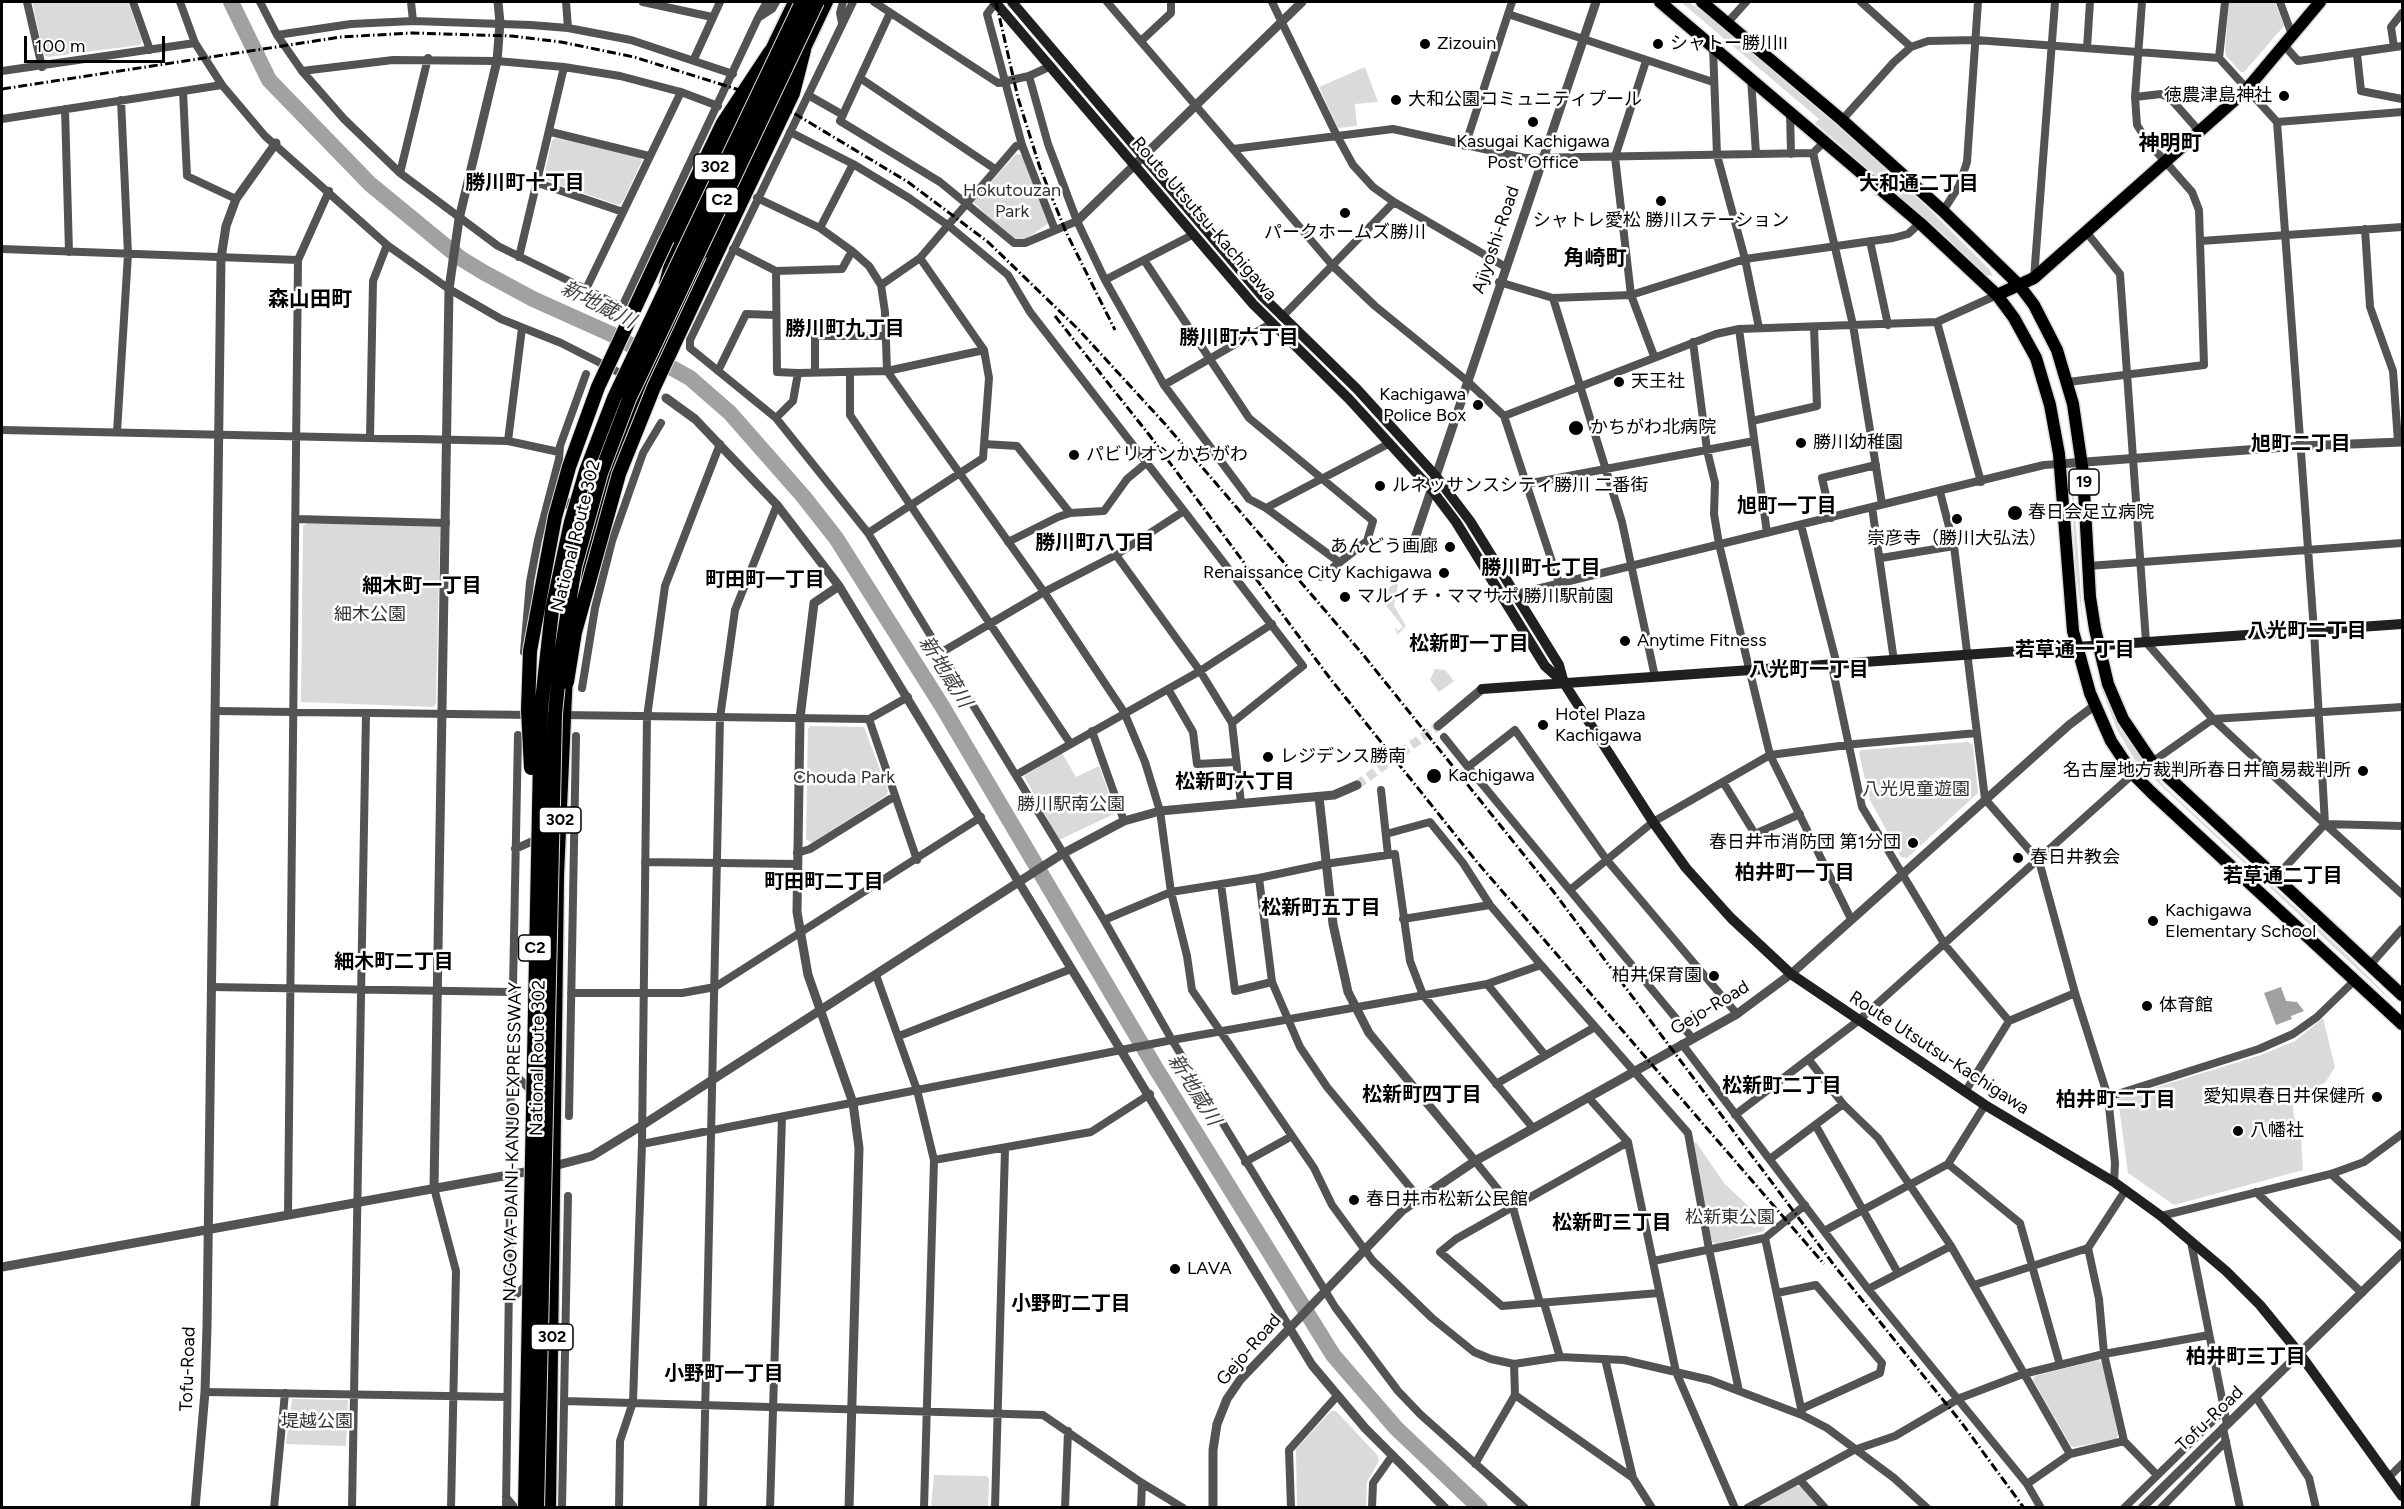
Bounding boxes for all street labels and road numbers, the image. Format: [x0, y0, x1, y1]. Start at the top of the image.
street label: Route Utsutsu-Kachigawa [1127, 133, 1281, 305]
road number: 302 [694, 154, 736, 180]
street label: Ajiyoshi-Road [1467, 183, 1525, 297]
road number: C2 [706, 187, 738, 213]
street label: National Route 302 [547, 458, 605, 614]
road number: 19 [2069, 469, 2099, 495]
road number: 302 [539, 807, 581, 833]
road number: C2 [518, 935, 552, 961]
street label: Gejo-Road [1667, 976, 1753, 1040]
street label: National Route 302 [526, 980, 550, 1136]
street label: NAGOYA-DAINI-KANJO EXPRESSWAY [499, 982, 527, 1302]
street label: Route Utsutsu-Kachigawa [1845, 987, 2033, 1119]
street label: Gejo-Road [1212, 1310, 1286, 1390]
road number: 302 [531, 1324, 573, 1350]
street label: Tofu-Road [176, 1326, 200, 1412]
street label: Tofu-Road [2172, 1382, 2248, 1456]

